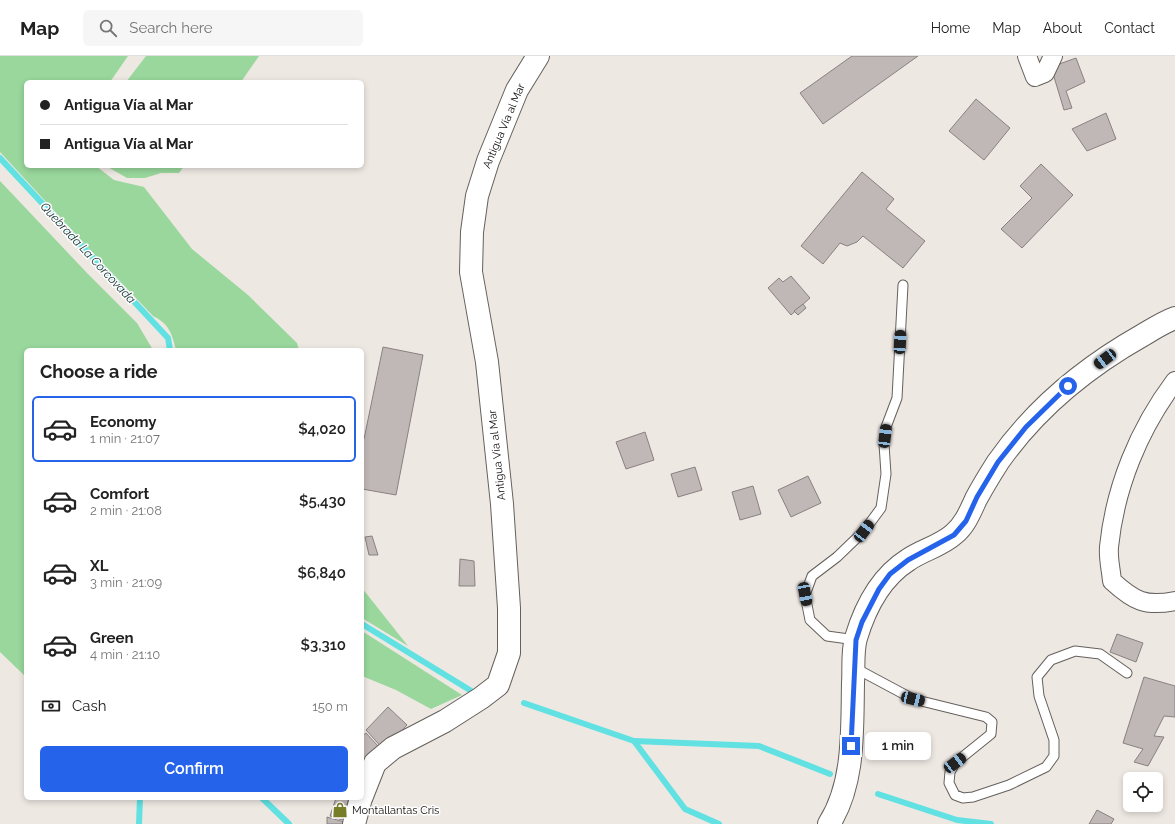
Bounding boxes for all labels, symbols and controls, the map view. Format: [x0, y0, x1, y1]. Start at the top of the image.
search box [83, 10, 363, 46]
text: Map [20, 17, 59, 39]
icon: search [97, 17, 119, 39]
text: Search here [129, 19, 213, 37]
text: Home [931, 20, 970, 36]
text: Map [992, 20, 1021, 36]
text: About [1043, 20, 1082, 36]
text: Contact [1104, 20, 1155, 36]
street label: Antigua Vía al Mar [480, 81, 528, 171]
text: Antigua Vía al Mar [64, 96, 193, 114]
text: Antigua Vía al Mar [64, 135, 193, 153]
water label: Quebrada La Corcovada [38, 200, 138, 306]
car [893, 330, 907, 354]
car [1092, 347, 1118, 371]
text: Choose a ride [40, 361, 158, 382]
route start [1059, 377, 1077, 395]
street label: Antigua Vía al Mar [486, 409, 508, 501]
icon: car [42, 411, 78, 447]
text: Economy [90, 413, 157, 431]
text: $4,020 [298, 420, 346, 438]
car [878, 423, 892, 449]
text: 1 min · 21:07 [90, 431, 160, 446]
icon: car [42, 483, 78, 519]
text: Comfort [90, 485, 149, 503]
text: $5,430 [299, 492, 346, 510]
text: 2 min · 21:08 [90, 503, 162, 518]
car [852, 518, 876, 544]
icon: car [42, 555, 78, 591]
text: XL [90, 557, 108, 575]
text: $6,840 [297, 564, 346, 582]
text: 3 min · 21:09 [90, 575, 162, 590]
car [797, 581, 813, 607]
icon: car [42, 627, 78, 663]
text: Green [90, 629, 134, 647]
text: $3,310 [301, 636, 346, 654]
text: 4 min · 21:10 [90, 647, 160, 662]
car [900, 690, 926, 708]
icon: cash [40, 695, 62, 717]
text: Cash [72, 697, 106, 715]
text: 150 m [312, 699, 348, 714]
callout: 1 min [865, 732, 931, 760]
route end [842, 737, 860, 755]
text: 1 min [882, 738, 914, 753]
button: Confirm [40, 746, 348, 792]
car [942, 751, 968, 775]
map controls [1123, 772, 1163, 812]
button: locate [1123, 772, 1163, 812]
shop icon: Montallantas Cris [331, 801, 349, 819]
place label: Montallantas Cris [352, 804, 439, 817]

